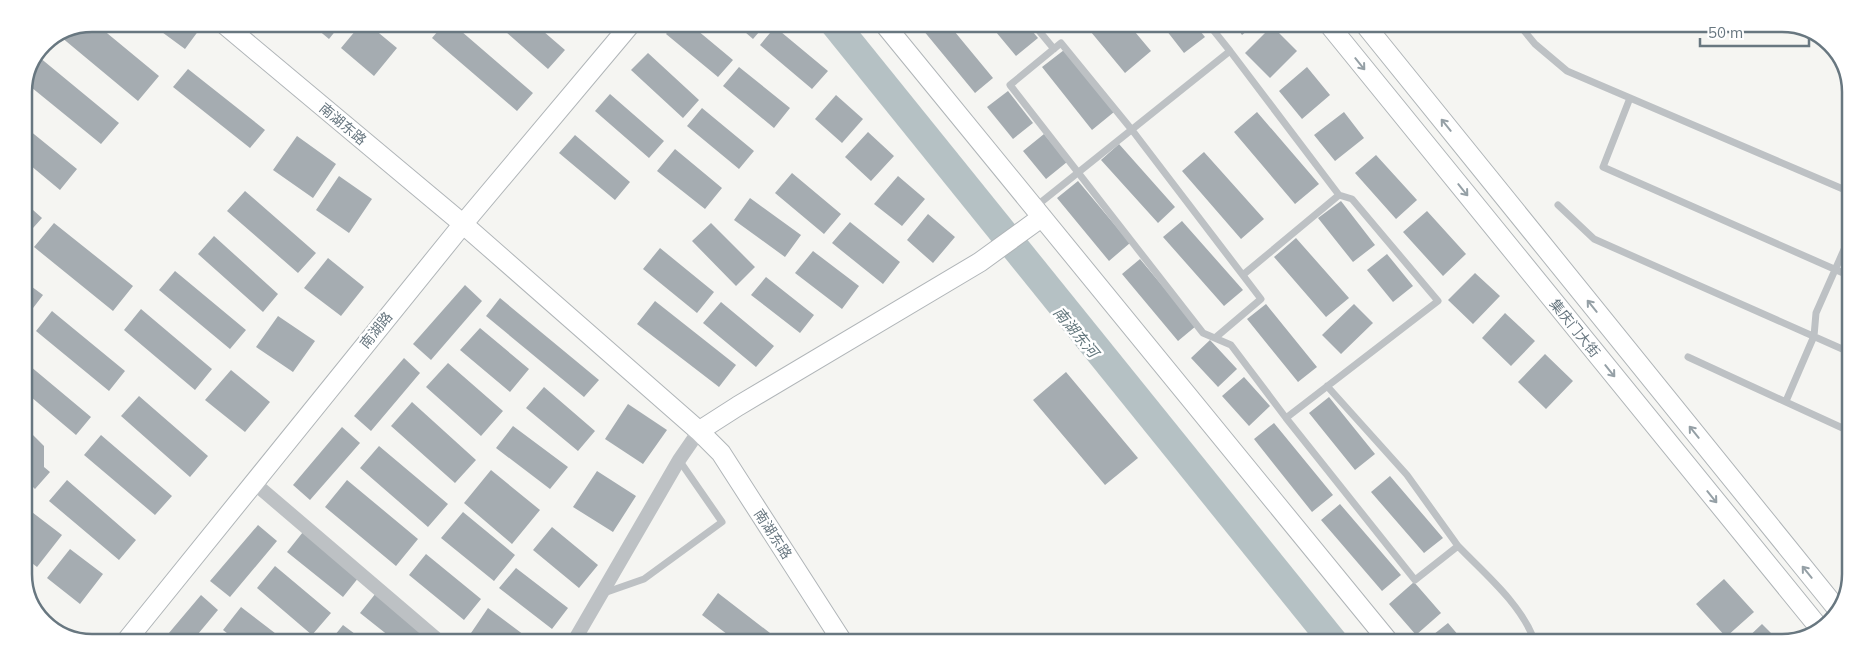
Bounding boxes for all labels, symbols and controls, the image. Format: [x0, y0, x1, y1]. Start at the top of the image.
scale bar [1700, 15, 1809, 47]
text: 50 m [1708, 23, 1743, 42]
one-way arrow [1355, 57, 1366, 70]
street label: 南湖东路 [316, 99, 370, 149]
one-way arrow [1440, 119, 1451, 132]
one-way arrow [1457, 183, 1468, 196]
street label: 集庆门大街 [1546, 295, 1604, 361]
one-way arrow [1586, 299, 1597, 312]
water label: 南湖东河 [1049, 303, 1104, 363]
street label: 南湖路 [356, 308, 396, 352]
one-way arrow [1604, 364, 1615, 377]
one-way arrow [1689, 426, 1700, 439]
one-way arrow [1707, 490, 1718, 503]
street label: 南湖东路 [750, 506, 796, 562]
one-way arrow [1802, 566, 1813, 579]

